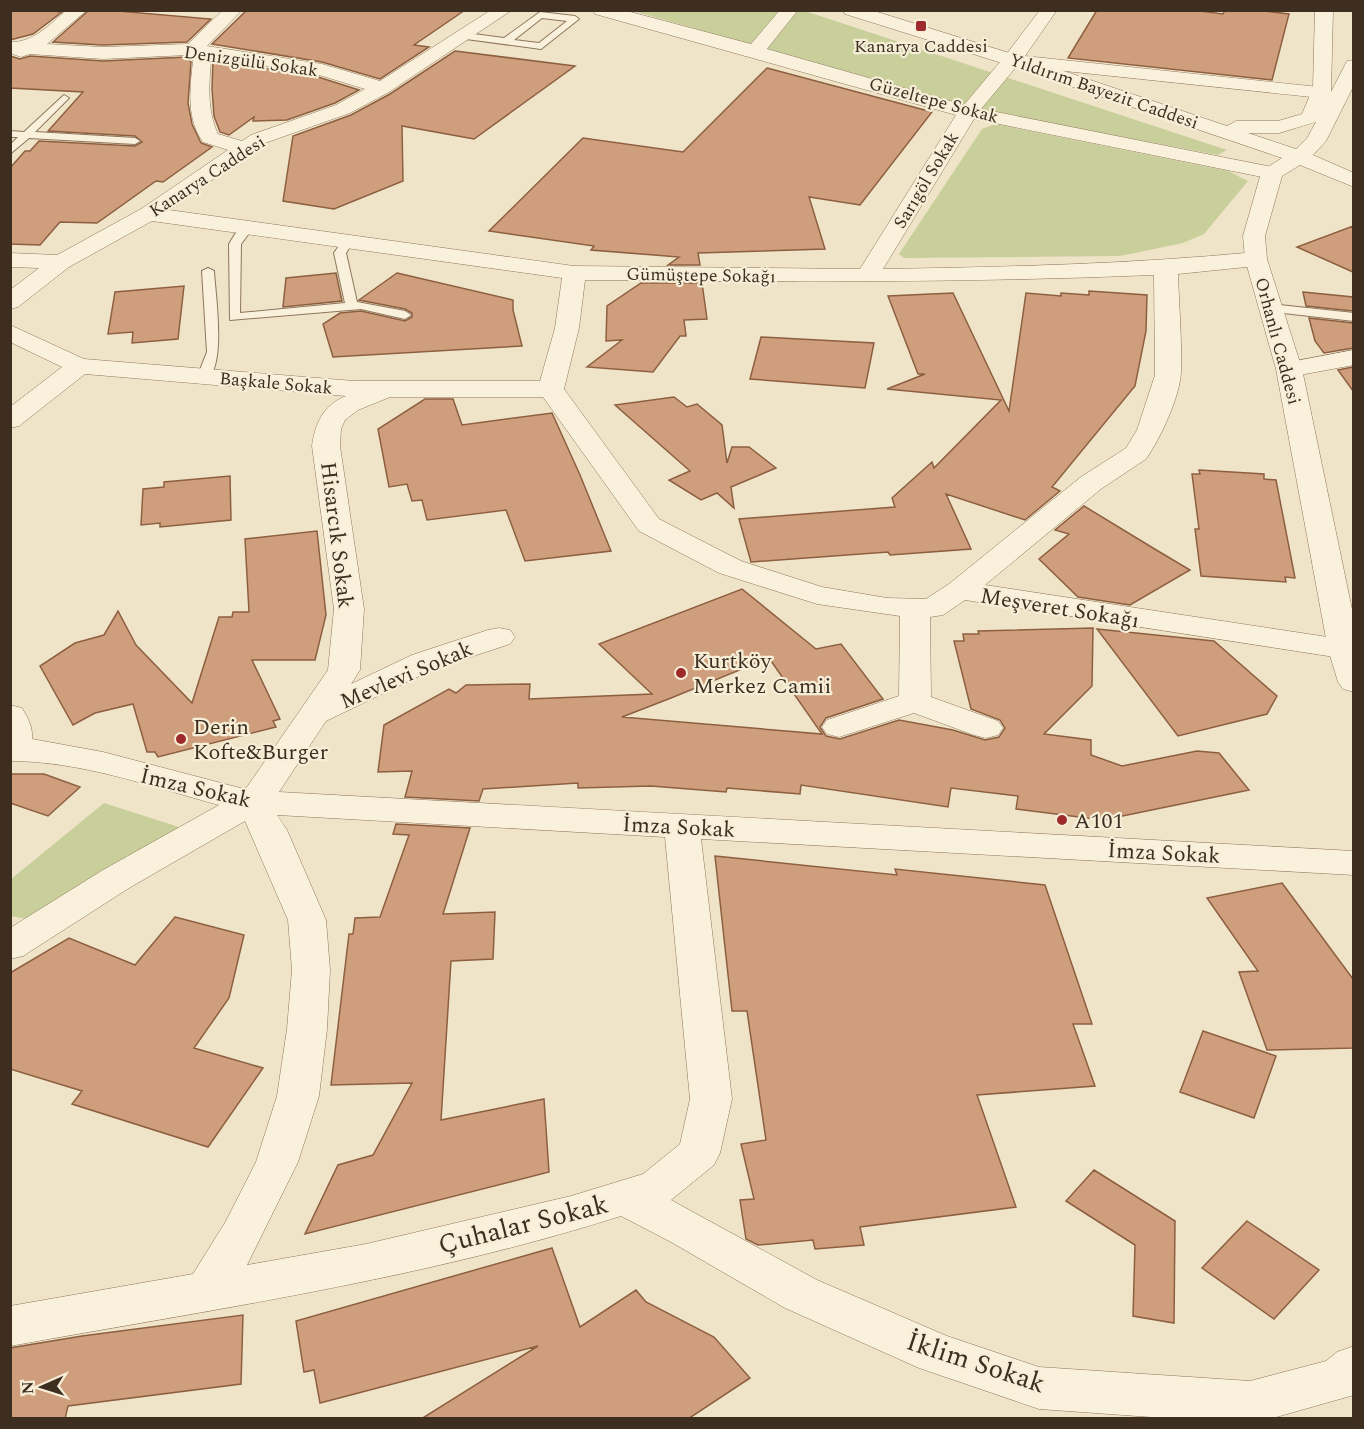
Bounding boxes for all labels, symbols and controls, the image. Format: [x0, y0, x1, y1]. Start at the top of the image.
marker: Kanarya Caddesi [914, 19, 928, 33]
place label: Kanarya Caddesi [854, 33, 988, 60]
street label: Denizgülü Sokak [182, 39, 320, 84]
street label: Yıldırım Bayezit Caddesi [1006, 46, 1202, 137]
street label: Güzeltepe Sokak [866, 70, 1002, 131]
street label: Sarıgöl Sokak [887, 127, 966, 234]
street label: Kanarya Caddesi [144, 129, 271, 224]
street label: Gümüştepe Sokağı [626, 261, 776, 290]
street label: Orhanlı Caddesi [1248, 274, 1307, 408]
street label: Başkale Sokak [218, 365, 334, 402]
street label: Hisarcık Sokak [311, 460, 362, 611]
street label: Meşveret Sokağı [978, 580, 1142, 637]
street label: Mevlevi Sokak [335, 633, 478, 718]
place label: Kurtköy Merkez Camii [693, 645, 831, 703]
marker: Kurtköy Merkez Camii [674, 666, 688, 680]
place label: Derin Kofte&Burger [193, 711, 329, 769]
marker: Derin Kofte&Burger [174, 732, 188, 746]
street label: İmza Sokak [137, 760, 254, 817]
place label: A101 [1074, 805, 1124, 838]
street label: İmza Sokak [622, 808, 736, 847]
marker: A101 [1055, 813, 1069, 827]
street label: İmza Sokak [1107, 834, 1221, 873]
street label: Çuhalar Sokak [434, 1184, 613, 1266]
street label: İklim Sokak [901, 1321, 1051, 1405]
north arrow [12, 1357, 72, 1417]
text: N [16, 1381, 40, 1395]

